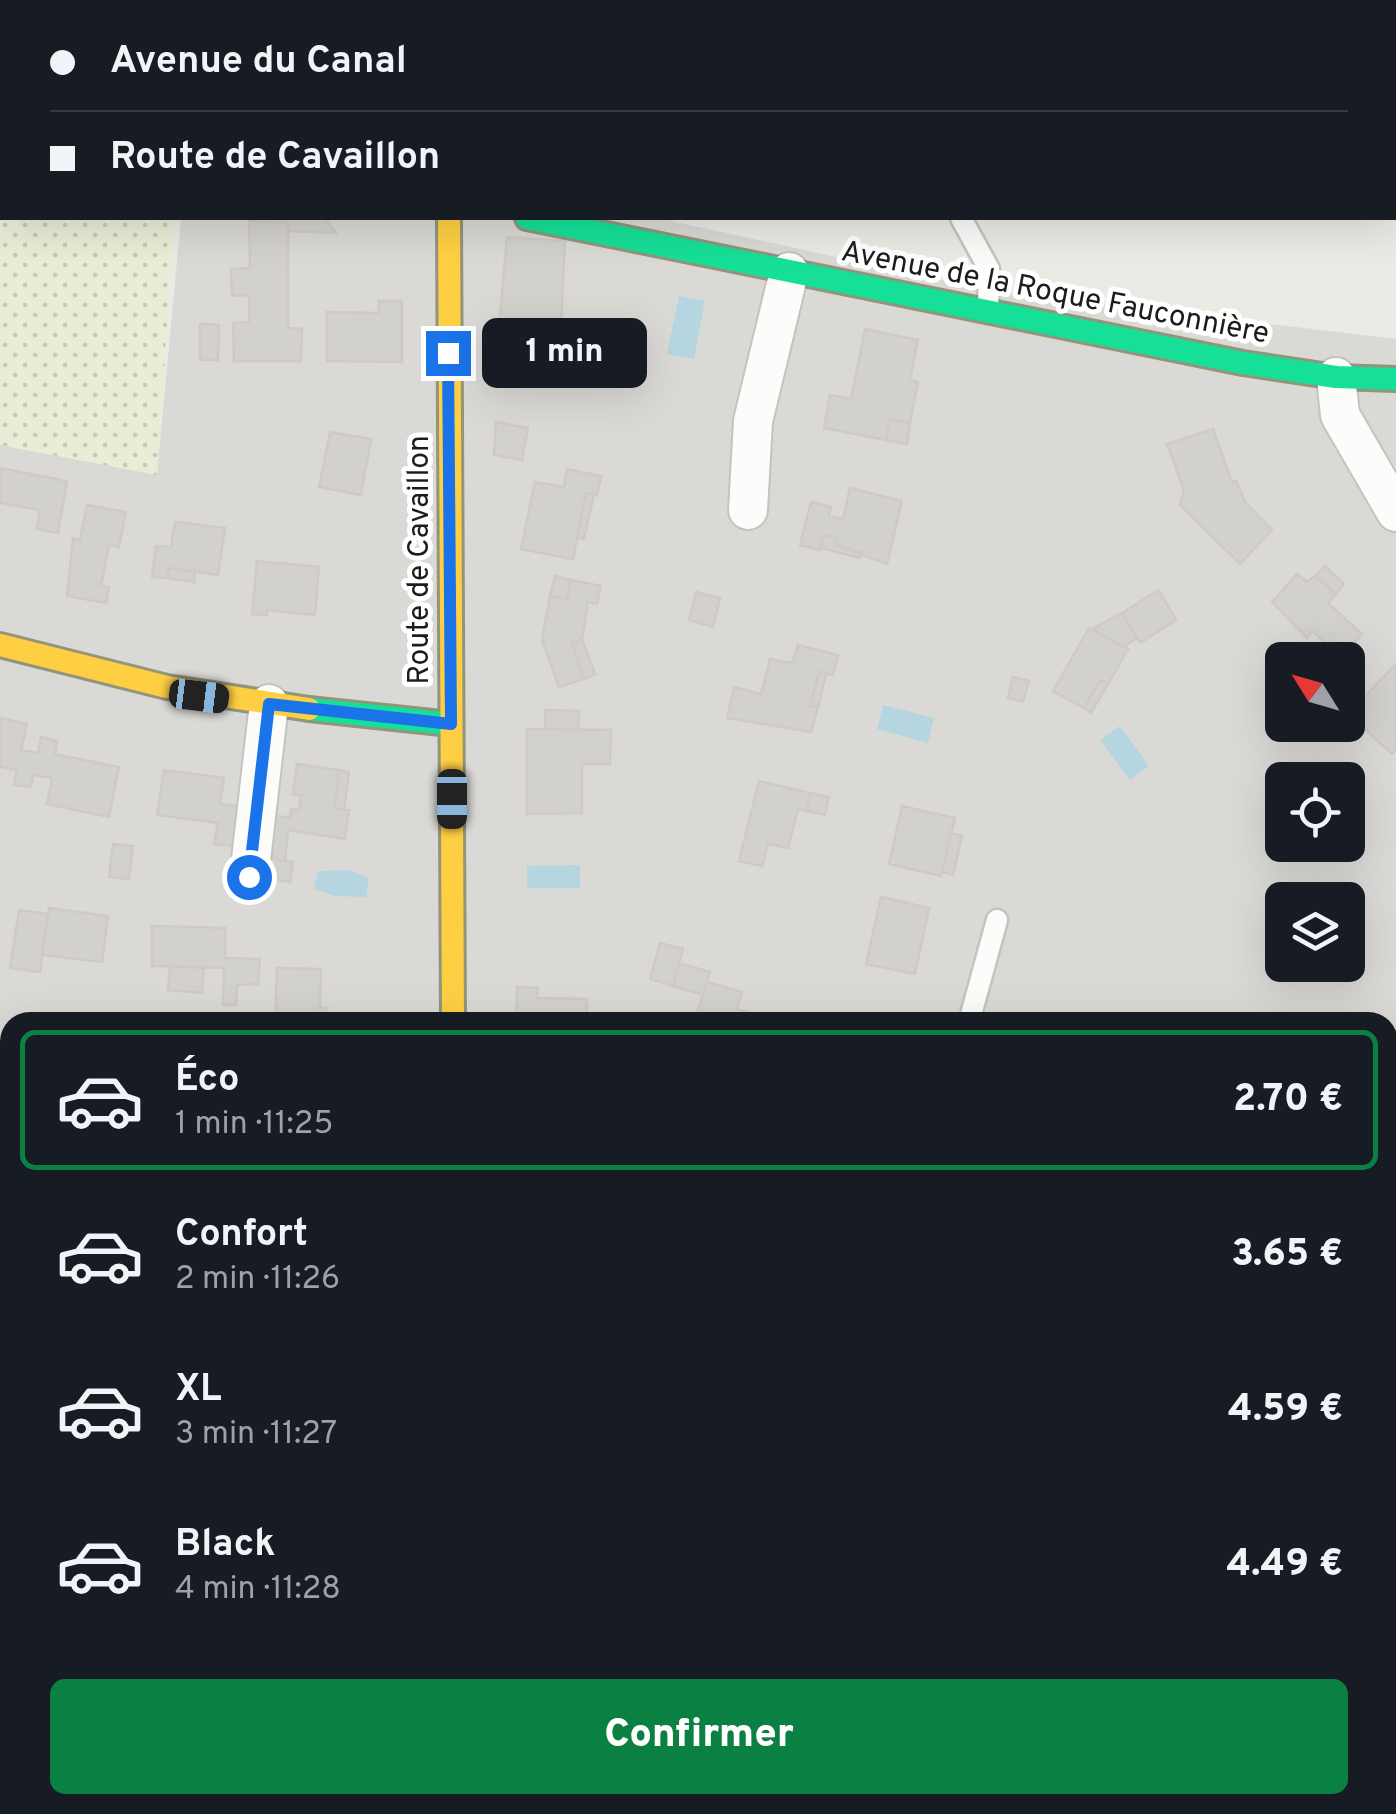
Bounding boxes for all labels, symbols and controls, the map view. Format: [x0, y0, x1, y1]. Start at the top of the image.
text: Avenue du Canal [110, 38, 407, 87]
text: Route de Cavaillon [110, 134, 440, 183]
street label: Avenue de la Roque Fauconnière [838, 234, 1272, 354]
callout: 1 min [483, 318, 648, 388]
route end [426, 331, 471, 376]
text: 1 min [525, 333, 604, 373]
street label: Route de Cavaillon [402, 435, 439, 685]
north arrow [1265, 642, 1365, 742]
map controls [1265, 642, 1365, 982]
car [167, 677, 231, 715]
button: locate [1265, 762, 1365, 862]
car [437, 769, 467, 829]
route start [227, 855, 272, 900]
button: layers [1265, 882, 1365, 982]
icon: car [55, 1055, 145, 1145]
text: Éco [175, 1056, 239, 1105]
text: 2.70 € [1233, 1076, 1343, 1125]
text: 1 min · 11:25 [175, 1105, 333, 1145]
icon: car [55, 1210, 145, 1300]
text: Confort [175, 1211, 308, 1260]
text: 3.65 € [1231, 1231, 1343, 1280]
text: 2 min · 11:26 [175, 1260, 340, 1300]
icon: car [55, 1365, 145, 1455]
text: XL [175, 1366, 222, 1415]
text: 4.59 € [1228, 1386, 1343, 1435]
text: 3 min · 11:27 [175, 1415, 337, 1455]
icon: car [55, 1520, 145, 1610]
text: Black [175, 1521, 275, 1570]
text: 4.49 € [1226, 1541, 1343, 1590]
text: 4 min · 11:28 [175, 1570, 341, 1610]
button: Confirmer [50, 1679, 1348, 1794]

